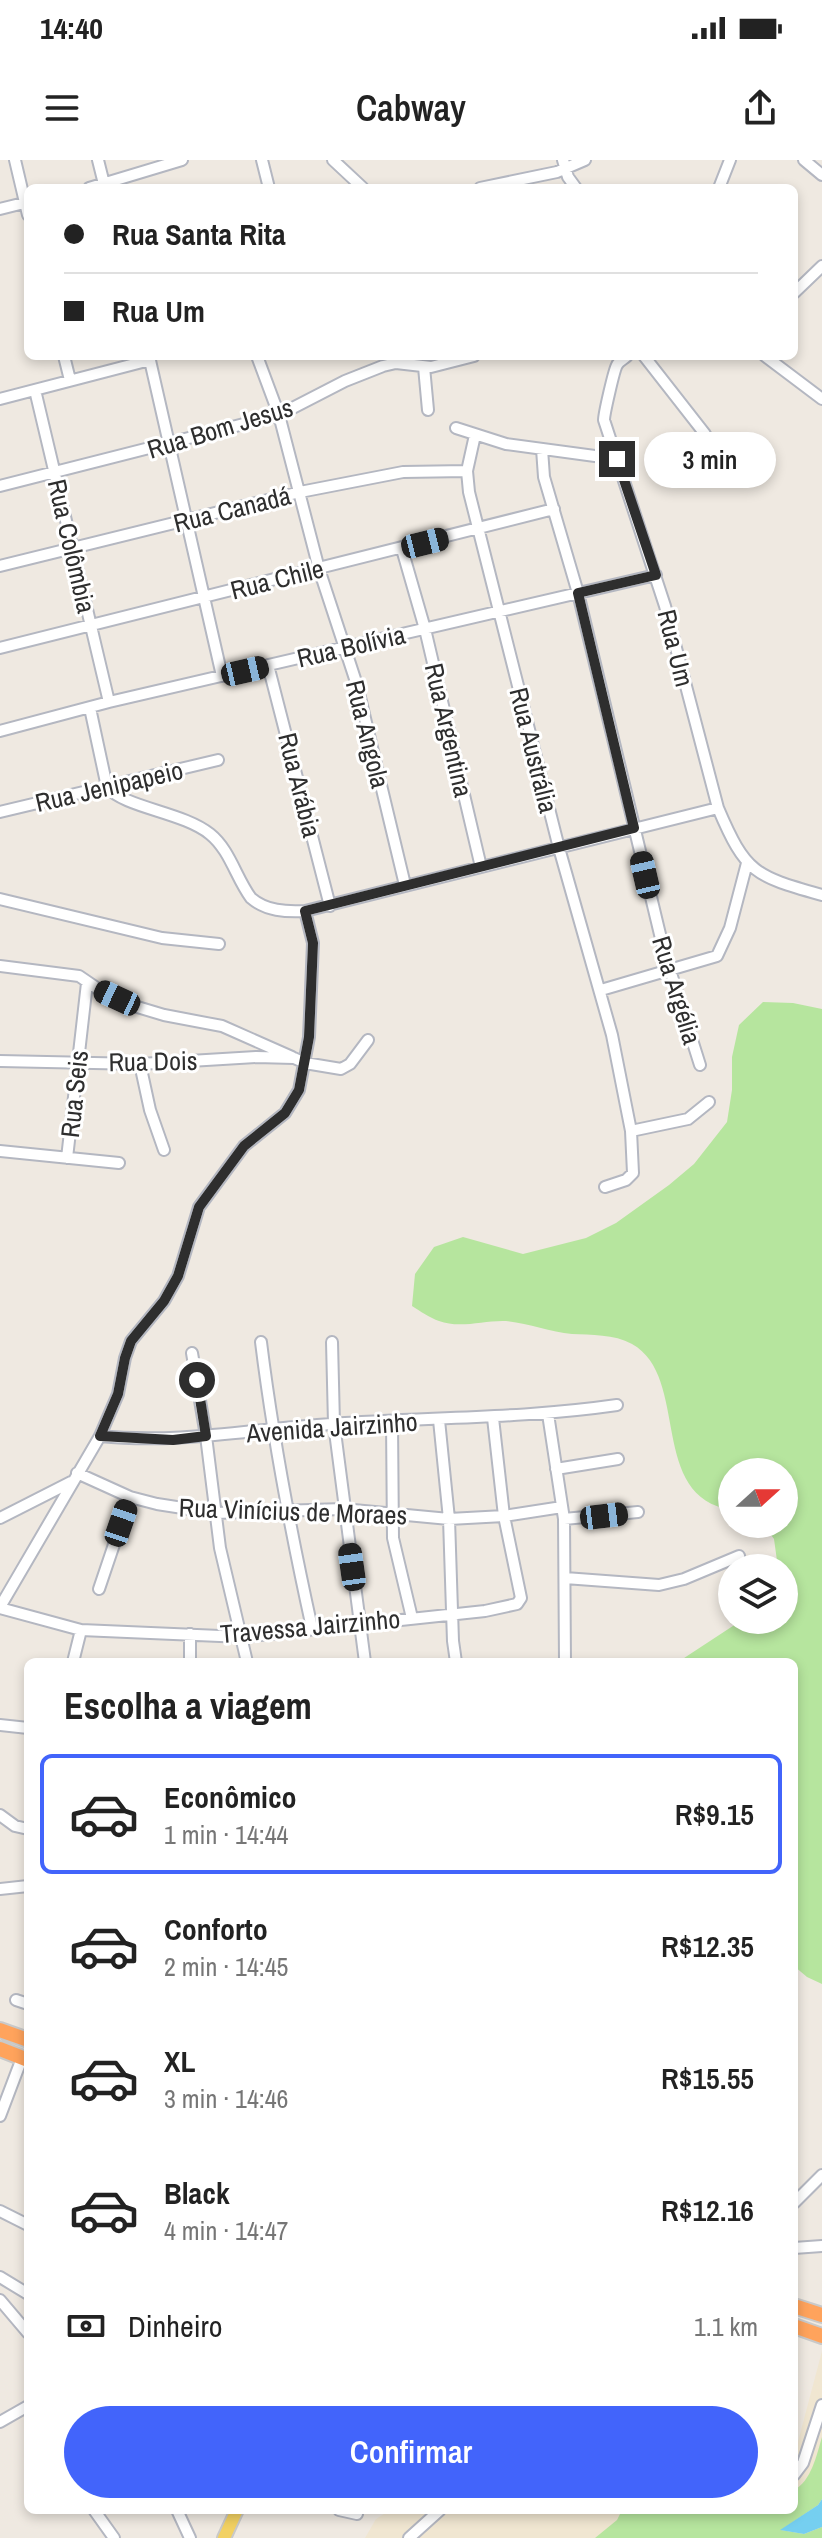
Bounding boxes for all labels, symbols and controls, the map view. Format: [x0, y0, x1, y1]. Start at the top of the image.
text: 14:40 [40, 8, 103, 48]
text: Cabway [356, 84, 466, 132]
icon: menu [40, 86, 84, 130]
icon: share [738, 86, 782, 130]
text: Rua Santa Rita [112, 214, 286, 254]
text: Rua Um [112, 291, 205, 331]
street label: Rua Bom Jesus [143, 389, 297, 467]
callout: 3 min [645, 431, 777, 487]
route end [599, 441, 635, 477]
text: 3 min [683, 442, 737, 477]
street label: Rua Colômbia [40, 476, 104, 616]
street label: Rua Canadá [170, 478, 294, 540]
car [399, 526, 451, 560]
street label: Rua Chile [227, 551, 327, 607]
street label: Rua Um [650, 606, 702, 690]
street label: Rua Bolívia [293, 617, 409, 675]
car [219, 654, 271, 688]
street label: Rua Argentina [417, 660, 481, 800]
street label: Rua Angola [338, 676, 398, 792]
street label: Rua Austrália [502, 684, 566, 816]
street label: Rua Arábia [270, 729, 330, 841]
street label: Rua Jenipapeio [32, 752, 186, 820]
car [628, 849, 662, 901]
street label: Rua Argélia [644, 932, 710, 1049]
car [90, 977, 144, 1019]
street label: Rua Dois [108, 1043, 198, 1079]
street label: Rua Seis [52, 1049, 96, 1139]
route start [179, 1362, 215, 1398]
street label: Avenida Jairzinho [244, 1404, 419, 1451]
north arrow [718, 1458, 798, 1538]
map controls [718, 1458, 798, 1634]
street label: Rua Vinícius de Moraes [178, 1490, 408, 1532]
car [102, 1496, 140, 1550]
car [579, 1501, 629, 1531]
car [337, 1542, 367, 1592]
button: layers [718, 1554, 798, 1634]
street label: Travessa Jairzinho [219, 1601, 401, 1651]
text: Escolha a viagem [64, 1682, 312, 1730]
text: Econômico [164, 1777, 297, 1817]
icon: car [68, 1778, 140, 1850]
text: R$9.15 [675, 1794, 754, 1834]
text: 1 min · 14:44 [164, 1817, 288, 1852]
text: Conforto [164, 1909, 268, 1949]
icon: car [68, 1910, 140, 1982]
text: R$12.35 [661, 1926, 754, 1966]
text: 2 min · 14:45 [164, 1949, 288, 1984]
text: XL [164, 2041, 195, 2081]
icon: car [68, 2042, 140, 2114]
text: R$15.55 [661, 2058, 754, 2098]
text: 3 min · 14:46 [164, 2081, 288, 2116]
text: Black [164, 2173, 230, 2213]
icon: car [68, 2174, 140, 2246]
text: R$12.16 [661, 2190, 754, 2230]
text: 4 min · 14:47 [164, 2213, 288, 2248]
icon: cash [64, 2304, 108, 2348]
text: Dinheiro [128, 2306, 222, 2346]
text: 1.1 km [694, 2309, 758, 2344]
button: Confirmar [64, 2406, 758, 2498]

